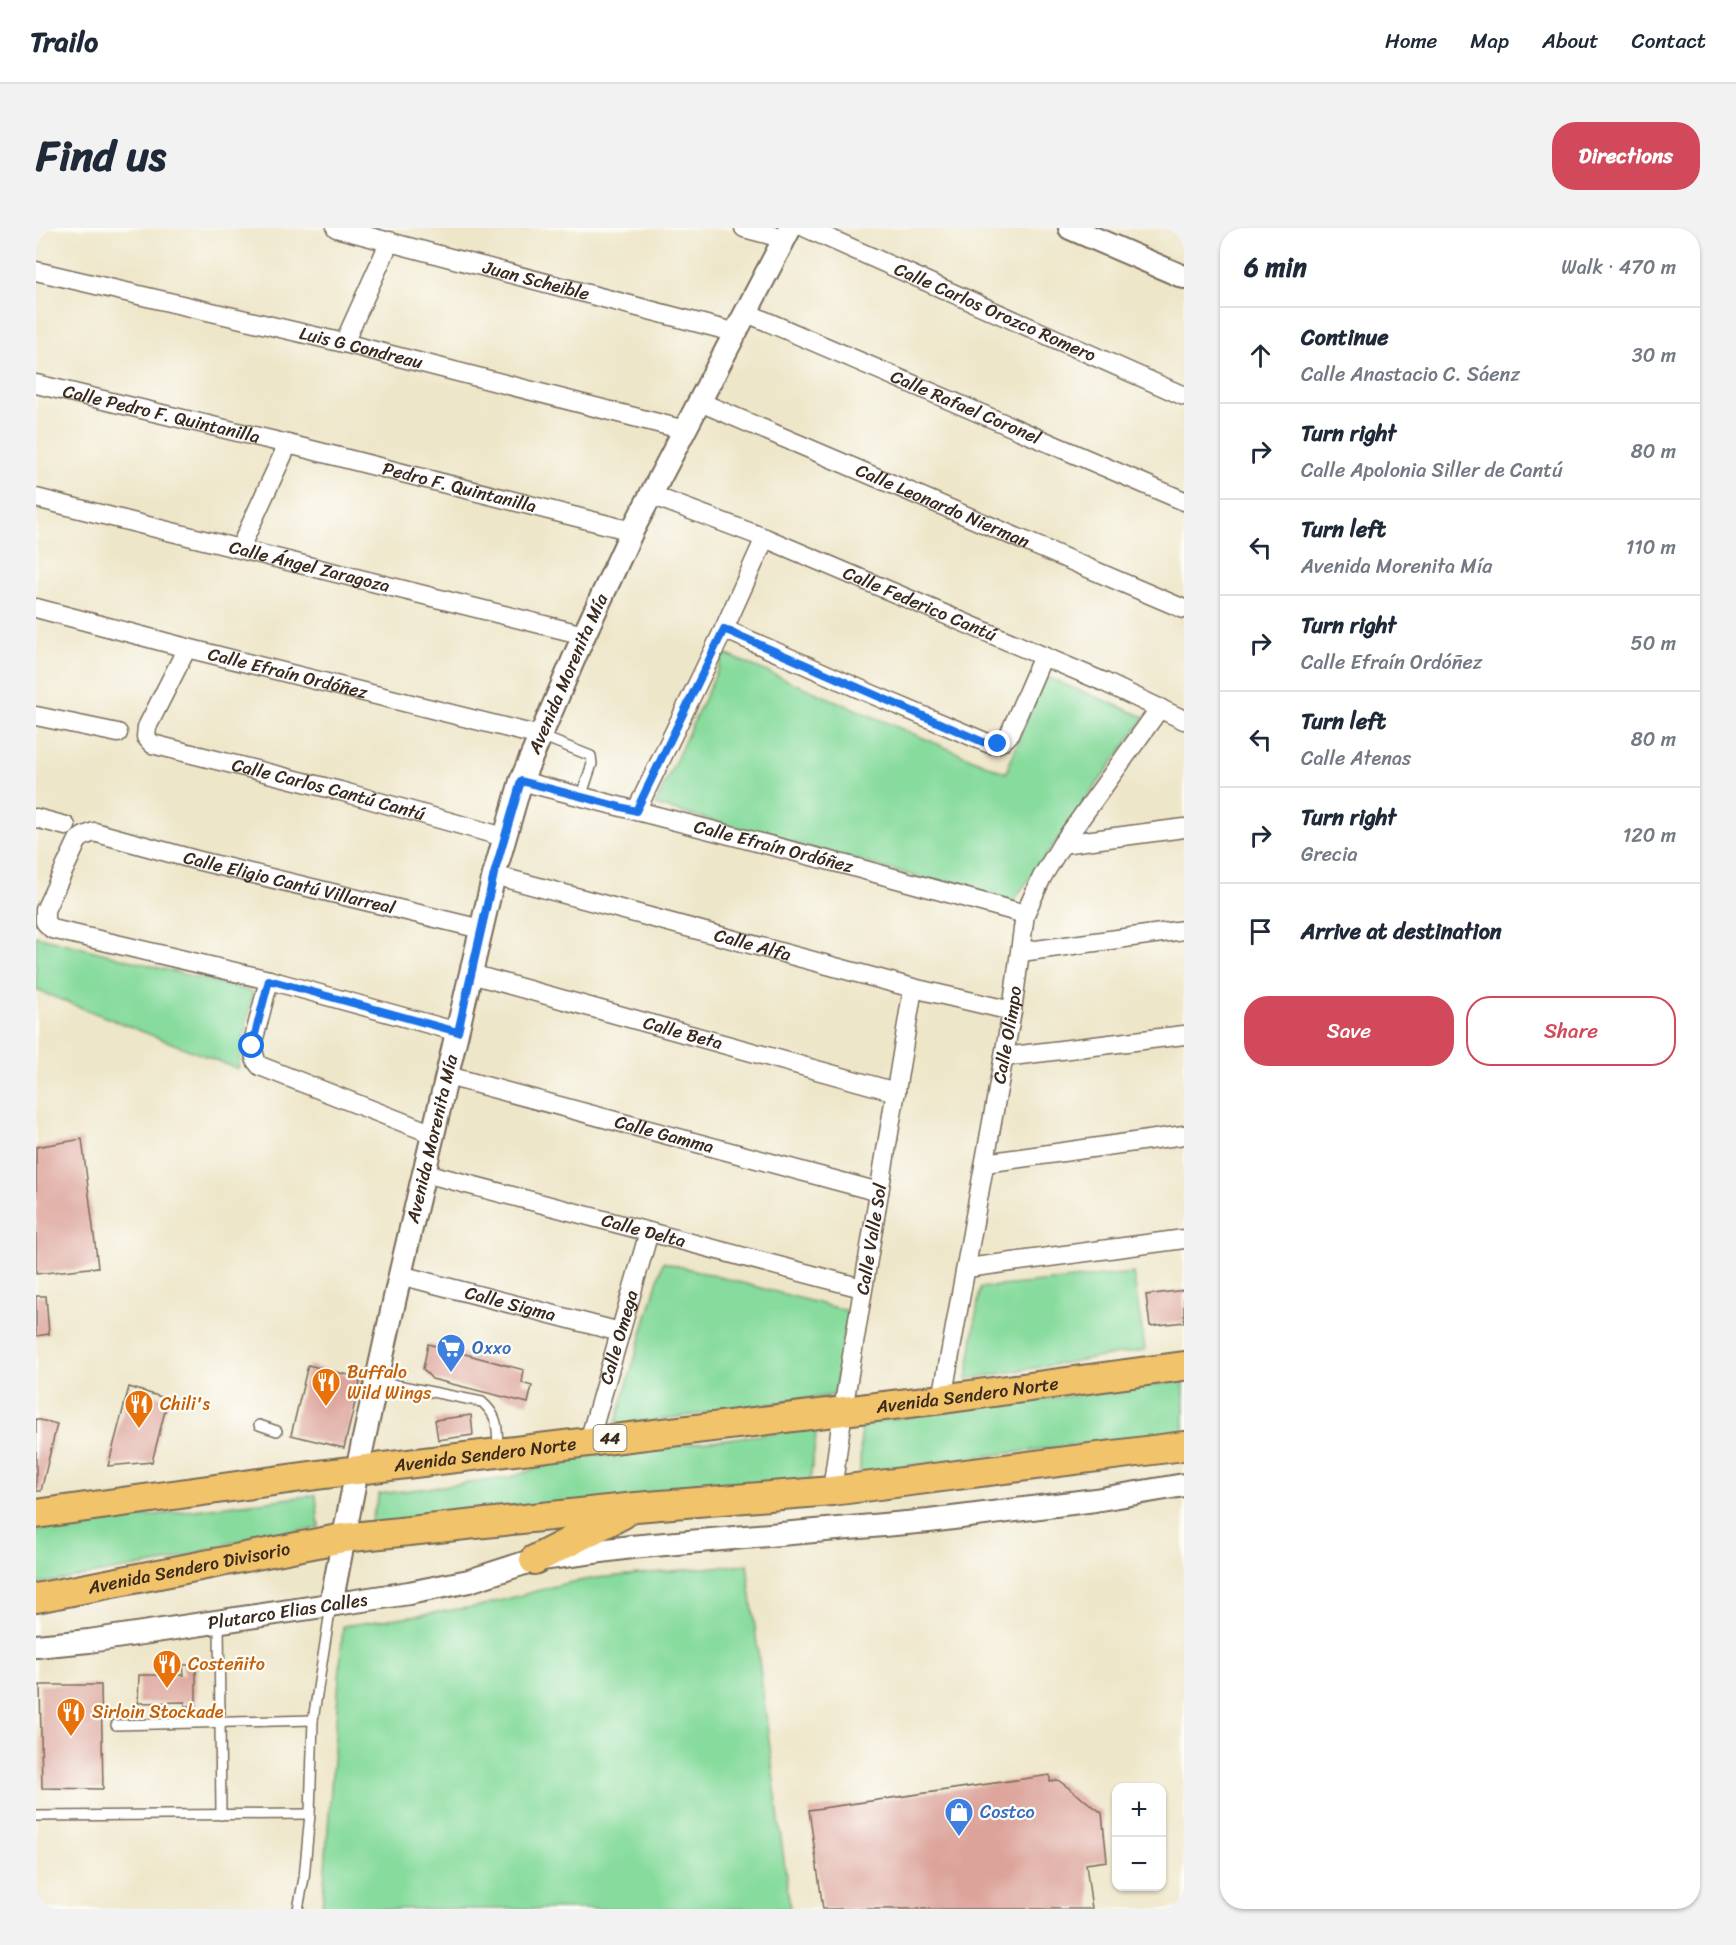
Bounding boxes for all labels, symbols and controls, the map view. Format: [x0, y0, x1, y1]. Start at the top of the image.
text: Trailo [30, 17, 98, 66]
text: Home [1385, 22, 1437, 60]
text: Map [1470, 22, 1509, 60]
text: About [1542, 22, 1599, 60]
text: Contact [1632, 22, 1706, 60]
text: Find us [36, 119, 166, 193]
button: Directions [1552, 122, 1700, 190]
text: 6 min [1244, 244, 1307, 290]
text: Walk · 470 m [1561, 250, 1676, 285]
street label: Juan Scheible [478, 251, 593, 310]
street label: Calle Carlos Orozco Romero [889, 253, 1101, 371]
street label: Luis G Condreau [296, 317, 427, 379]
text: Continue [1301, 318, 1389, 357]
text: 30 m [1632, 338, 1676, 373]
icon: ahead [1244, 339, 1277, 372]
text: Calle Anastacio C. Sáenz [1301, 357, 1520, 392]
street label: Calle Rafael Coronel [885, 360, 1047, 454]
street label: Calle Pedro F. Quintanilla [60, 375, 263, 453]
text: Turn right [1301, 414, 1396, 453]
text: 80 m [1631, 434, 1676, 469]
icon: right [1244, 435, 1277, 468]
street label: Pedro F. Quintanilla [379, 453, 540, 522]
text: Calle Apolonia Siller de Cantú [1301, 453, 1563, 488]
street label: Calle Leonardo Nierman [851, 454, 1035, 557]
text: Turn left [1301, 510, 1386, 549]
text: 110 m [1626, 530, 1676, 565]
street label: Calle Ángel Zaragoza [226, 531, 393, 602]
icon: left [1244, 531, 1277, 564]
text: Avenida Morenita Mía [1301, 549, 1492, 584]
street label: Calle Federico Cantú [838, 557, 1002, 651]
street label: Avenida Morenita Mía [518, 587, 617, 760]
text: Turn right [1301, 606, 1396, 645]
text: 50 m [1631, 626, 1676, 661]
icon: right [1244, 627, 1277, 660]
street label: Calle Efraín Ordóñez [205, 638, 371, 708]
text: Calle Efraín Ordóñez [1301, 645, 1482, 680]
text: Turn left [1301, 702, 1386, 741]
text: 80 m [1631, 722, 1676, 757]
icon: left [1244, 723, 1277, 756]
route end [984, 730, 1010, 756]
text: Calle Atenas [1301, 741, 1411, 776]
street label: Calle Carlos Cantú Cantú [229, 749, 429, 830]
text: Turn right [1301, 798, 1396, 837]
street label: Calle Efraín Ordóñez [691, 810, 857, 882]
text: 120 m [1623, 818, 1676, 853]
icon: right [1244, 819, 1277, 852]
text: Grecia [1301, 837, 1357, 872]
street label: Calle Eligio Cantú Villarreal [180, 841, 399, 924]
text: Arrive at destination [1301, 912, 1502, 951]
icon: arrive [1244, 915, 1277, 948]
street label: Calle Alfa [711, 919, 795, 970]
street label: Calle Olimpo [983, 984, 1031, 1086]
button: Save [1244, 996, 1454, 1066]
button: Share [1466, 996, 1676, 1066]
street label: Calle Beta [640, 1007, 726, 1059]
route start [238, 1032, 264, 1058]
street label: Avenida Morenita Mía [396, 1050, 467, 1227]
street label: Calle Gamma [611, 1106, 717, 1163]
street label: Calle Valle Sol [846, 1180, 896, 1297]
street label: Calle Delta [598, 1204, 689, 1257]
street label: Calle Sigma [461, 1276, 559, 1331]
street label: Calle Omega [590, 1286, 648, 1388]
supermarket icon: Oxxo [435, 1332, 467, 1374]
place label: Oxxo [472, 1332, 511, 1364]
place label: Buffalo Wild Wings [347, 1356, 432, 1409]
restaurant icon: Buffalo Wild Wings [310, 1366, 342, 1408]
street label: Avenida Sendero Norte [873, 1367, 1061, 1423]
restaurant icon: Chili's [123, 1388, 155, 1430]
place label: Chili's [160, 1388, 210, 1420]
road number: 44 [594, 1425, 626, 1451]
street label: Avenida Sendero Norte [391, 1428, 578, 1482]
street label: Avenida Sendero Divisorio [84, 1533, 293, 1604]
street label: Plutarco Elias Calles [206, 1583, 370, 1639]
restaurant icon: Costeñito [151, 1648, 183, 1690]
place label: Costeñito [188, 1648, 265, 1680]
restaurant icon: Sirloin Stockade [55, 1696, 87, 1738]
place label: Sirloin Stockade [92, 1696, 224, 1728]
map controls [1112, 1783, 1166, 1891]
button: + [1112, 1783, 1166, 1837]
shop icon: Costco [943, 1796, 975, 1838]
place label: Costco [980, 1796, 1035, 1828]
button: − [1112, 1837, 1166, 1891]

